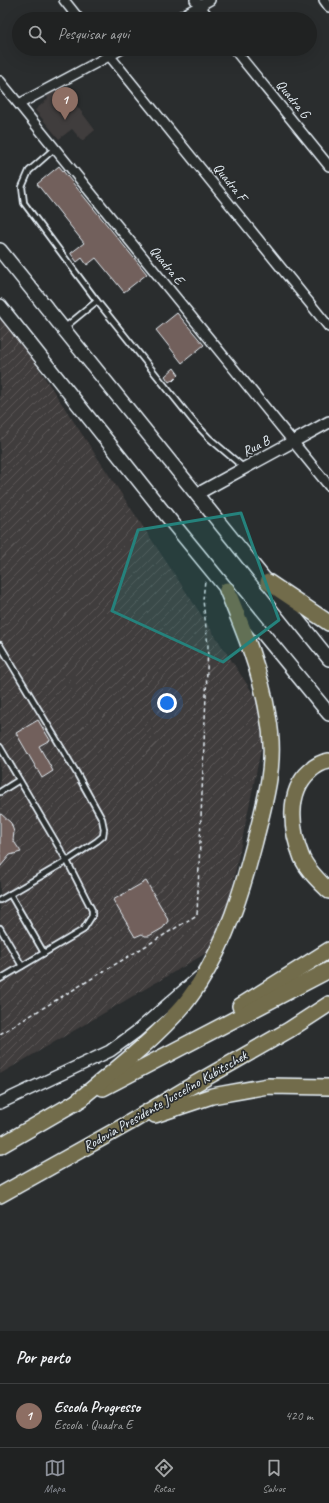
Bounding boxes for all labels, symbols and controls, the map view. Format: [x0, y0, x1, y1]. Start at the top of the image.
search box [12, 12, 317, 56]
icon: search [26, 23, 48, 45]
text: Pesquisar aqui [58, 25, 129, 44]
street label: Quadra G [272, 76, 315, 123]
pin: 1 [52, 87, 78, 120]
street label: Quadra F [210, 160, 253, 207]
street label: Quadra E [146, 242, 189, 289]
street label: Rua B [239, 431, 274, 460]
your location [157, 693, 177, 713]
street label: Rodovia Presidente Juscelino Kubitschek [80, 1047, 251, 1155]
text: Por perto [16, 1347, 70, 1368]
text: Escola Progresso [54, 1398, 140, 1417]
text: 1 [26, 1408, 32, 1424]
text: 420 m [285, 1408, 313, 1424]
text: Escola · Quadra E [54, 1417, 132, 1433]
tab: Mapa [44, 1457, 66, 1495]
tab: Rotas [153, 1457, 175, 1495]
tab: Salvos [262, 1457, 285, 1495]

